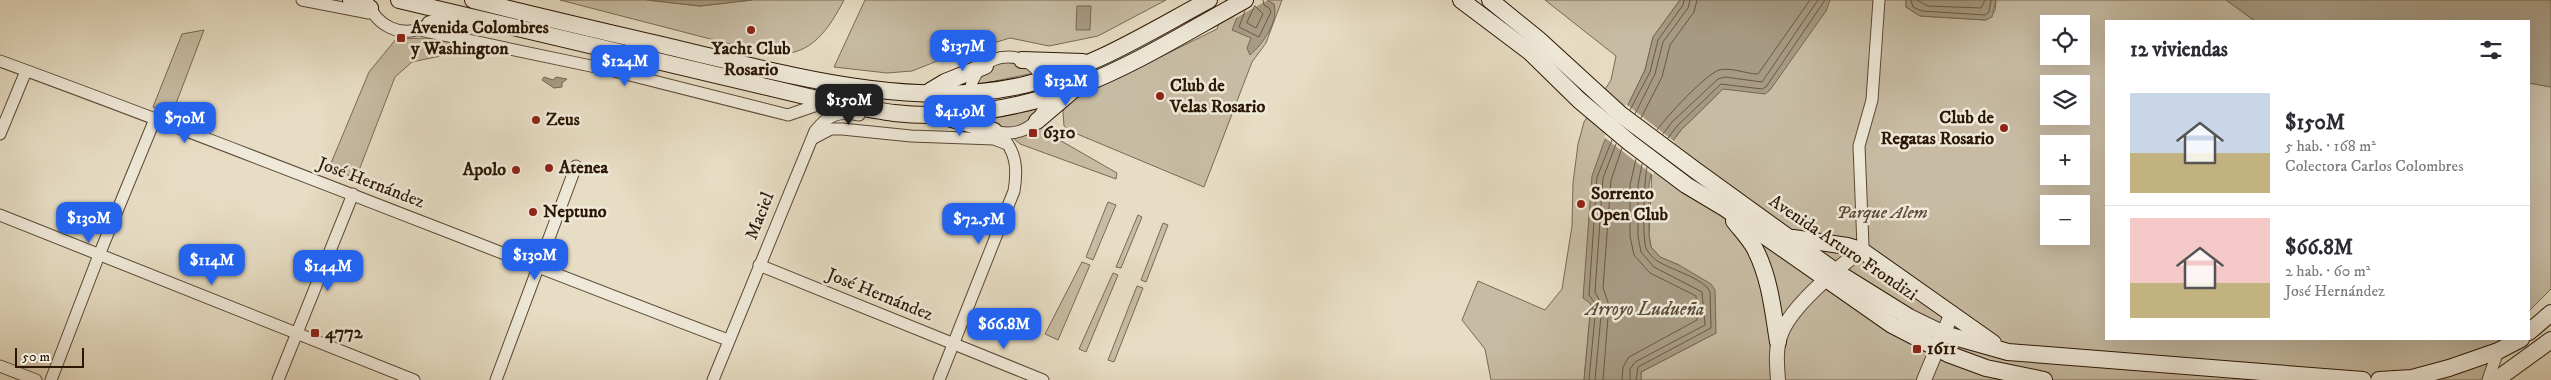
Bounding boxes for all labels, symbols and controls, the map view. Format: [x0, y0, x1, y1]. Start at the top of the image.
map controls [2040, 15, 2090, 245]
button: locate [2040, 15, 2090, 65]
place label: Avenida Colombres y Washington [410, 17, 549, 60]
marker: Yacht Club Rosario [745, 24, 757, 36]
pin: $137M [928, 30, 998, 72]
marker: Avenida Colombres y Washington [395, 32, 407, 44]
text: $137M [941, 36, 985, 56]
icon: filters [2477, 36, 2505, 64]
text: 12 viviendas [2130, 37, 2228, 63]
place label: Yacht Club Rosario [710, 38, 791, 81]
pin: $124M [590, 44, 660, 87]
text: $124M [602, 51, 648, 71]
pin: $132M [1031, 64, 1101, 107]
text: $132M [1044, 71, 1088, 91]
place label: Club de Velas Rosario [1169, 75, 1265, 118]
button: layers [2040, 75, 2090, 125]
pin: $150M [814, 84, 884, 126]
text: $150M [826, 90, 872, 110]
marker: Club de Velas Rosario [1154, 90, 1166, 102]
pin: $41.9M [919, 94, 1001, 137]
text: $41.9M [935, 101, 985, 121]
pin: $70M [155, 102, 215, 144]
place label: Club de Regatas Rosario [1881, 107, 1995, 150]
text: $70M [165, 108, 205, 128]
place label: Zeus [546, 109, 580, 131]
text: $150M [2285, 110, 2345, 136]
icon: home [2170, 113, 2230, 173]
marker: Zeus [530, 114, 542, 126]
place label: 6310 [1043, 122, 1076, 144]
marker: Club de Regatas Rosario [1998, 122, 2010, 134]
marker: 6310 [1027, 127, 1039, 139]
button: + [2040, 135, 2090, 185]
text: 5 hab. · 168 m² [2285, 136, 2376, 156]
street label: José Hernández [313, 152, 428, 214]
text: Colectora Carlos Colombres [2285, 156, 2463, 176]
place label: Atenea [558, 157, 608, 179]
place label: Apolo [462, 159, 506, 181]
marker: Atenea [543, 162, 555, 174]
marker: Apolo [510, 164, 522, 176]
place label: Sorrento Open Club [1591, 183, 1669, 226]
street label: Maciel [741, 188, 780, 243]
street label: Avenida Arturo Frondizi [1765, 190, 1921, 306]
button: − [2040, 195, 2090, 245]
marker: Sorrento Open Club [1575, 198, 1587, 210]
place label: Neptuno [543, 201, 607, 223]
pin: $130M [54, 202, 124, 244]
pin: $72.5M [938, 202, 1020, 245]
park label: Parque Alem [1836, 202, 1928, 224]
marker: Neptuno [527, 206, 539, 218]
text: $130M [67, 208, 111, 228]
text: $72.5M [953, 209, 1005, 229]
text: $66.8M [2285, 235, 2353, 261]
pin: $130M [500, 238, 570, 281]
icon: home [2170, 238, 2230, 298]
pin: $114M [177, 244, 247, 286]
text: $130M [513, 245, 557, 265]
text: $114M [190, 250, 234, 270]
pin: $144M [293, 250, 363, 292]
text: $144M [304, 256, 352, 276]
text: 2 hab. · 60 m² [2285, 261, 2371, 281]
street label: José Hernández [822, 263, 936, 326]
text: José Hernández [2285, 281, 2385, 301]
water label: Arroyo Ludueña [1584, 298, 1704, 321]
pin: $66.8M [963, 308, 1045, 350]
text: $66.8M [978, 314, 1030, 334]
place label: 4772 [324, 322, 364, 344]
marker: 4772 [309, 327, 321, 339]
place label: 1611 [1927, 338, 1956, 360]
marker: 1611 [1911, 343, 1923, 355]
scale bar [15, 345, 84, 368]
text: 50 m [22, 348, 50, 366]

